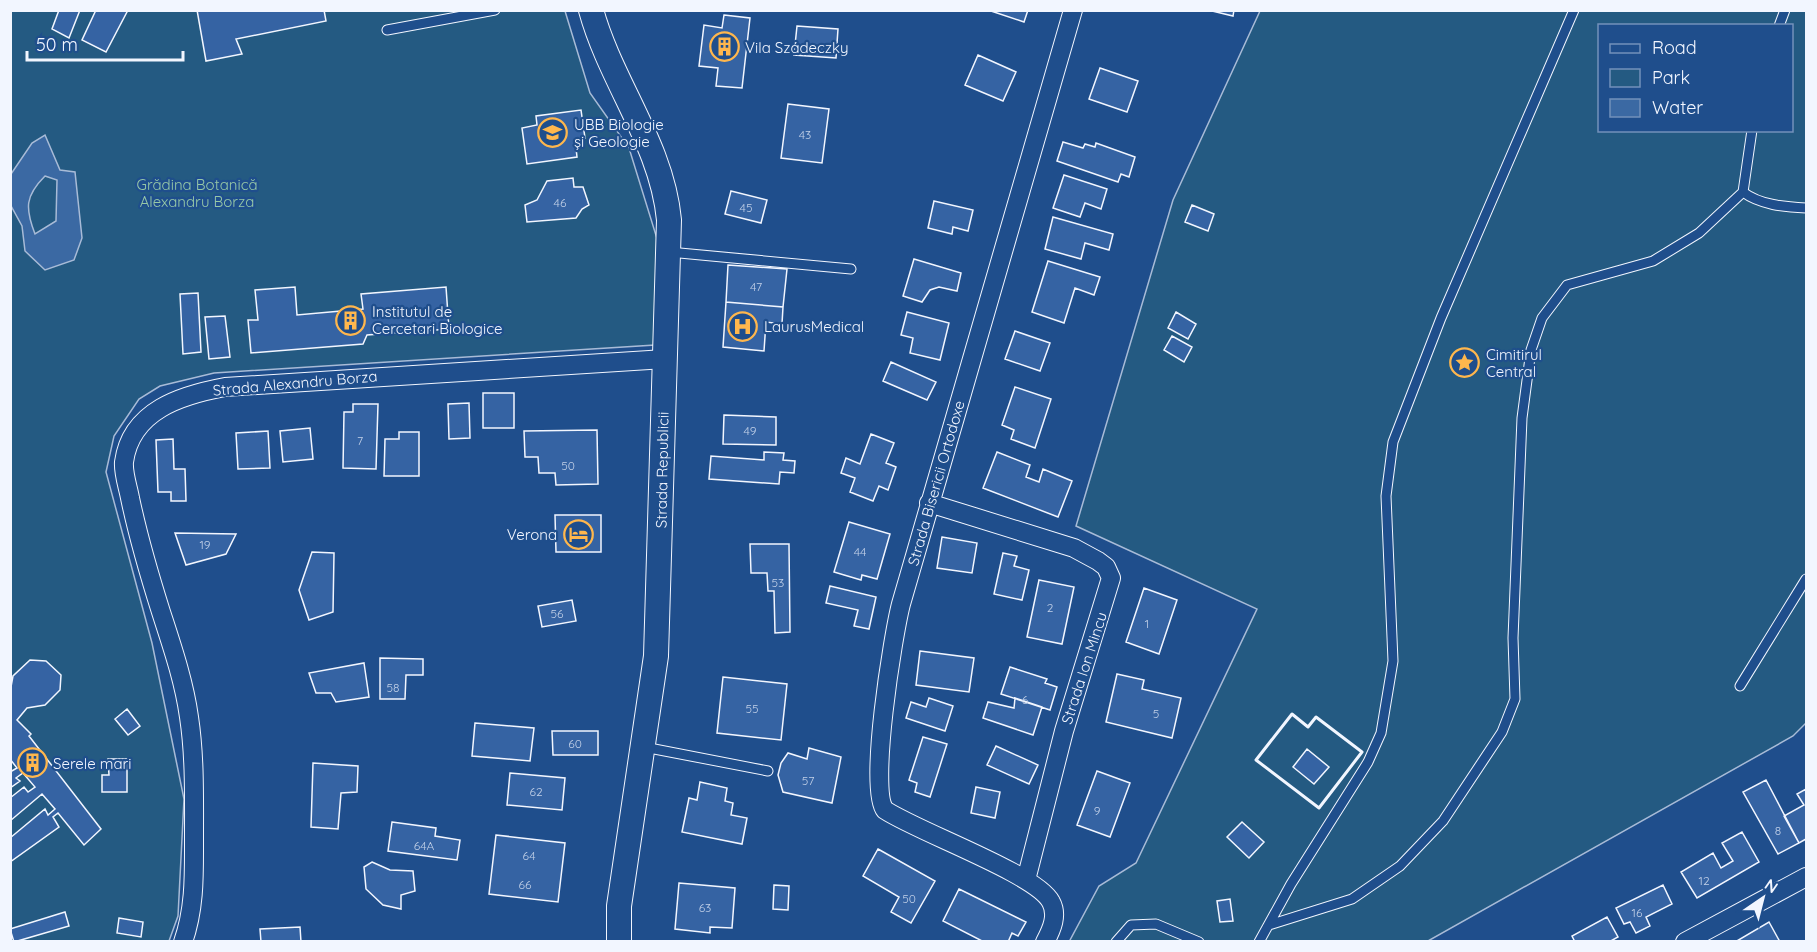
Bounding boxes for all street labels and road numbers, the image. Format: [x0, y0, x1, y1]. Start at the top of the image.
street label: Strada Alexandru Borza [212, 366, 378, 400]
street label: Strada Bisericii Ortodoxe [903, 398, 969, 568]
street label: Strada Republicii [651, 412, 673, 528]
street label: Strada Ion Mincu [1057, 610, 1111, 726]

